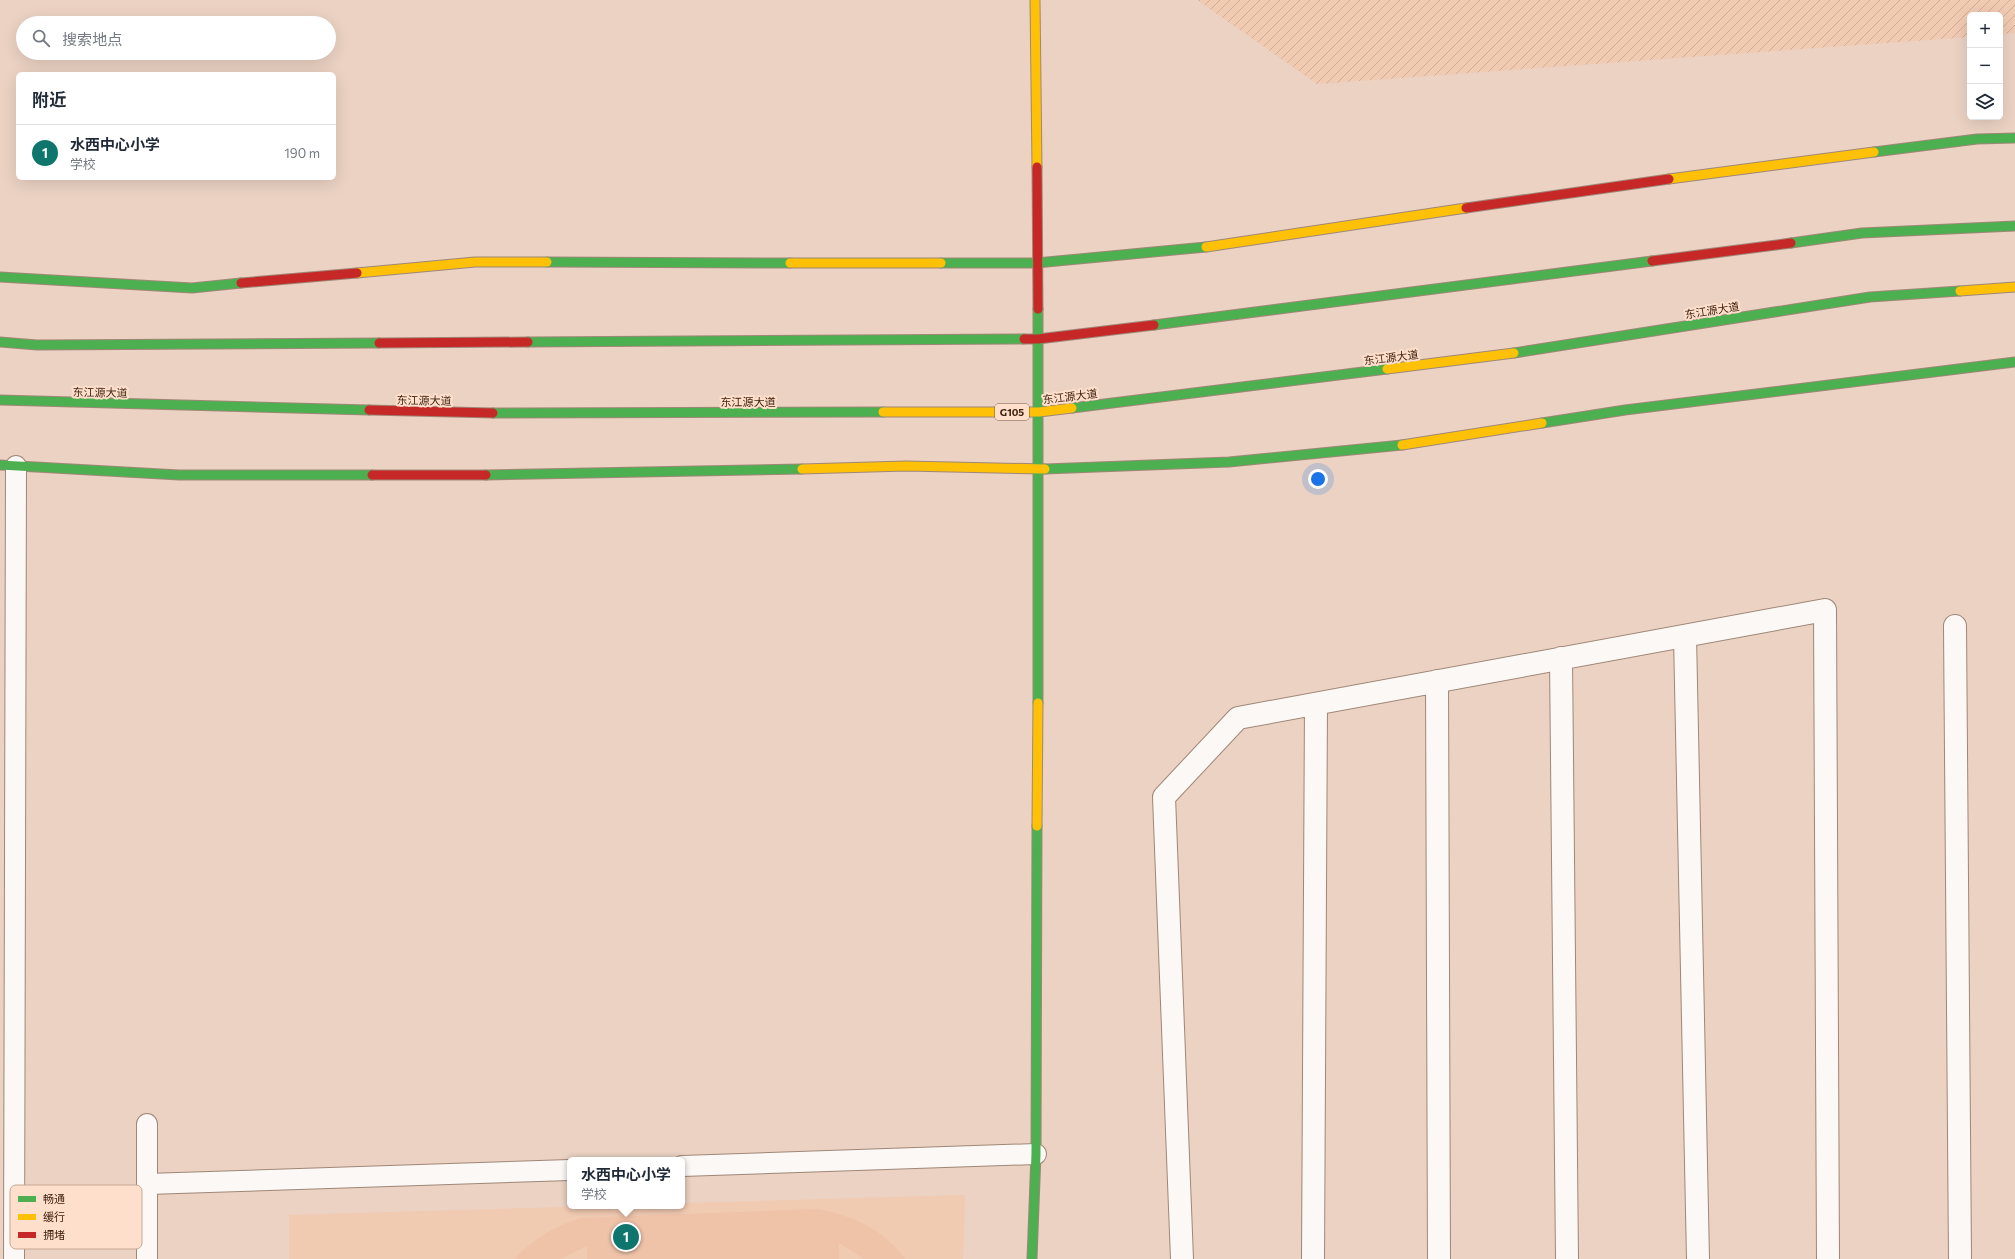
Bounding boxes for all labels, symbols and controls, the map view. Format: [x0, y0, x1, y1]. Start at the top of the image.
map controls [1967, 12, 2003, 120]
button: + [1967, 12, 2003, 48]
search box [16, 16, 336, 60]
icon: search [30, 27, 52, 49]
text: 搜索地点 [62, 30, 122, 48]
button: − [1967, 48, 2003, 84]
button: layers [1967, 84, 2003, 120]
text: 附近 [32, 89, 66, 110]
text: 水西中心小学 [70, 135, 160, 153]
text: 1 [42, 145, 48, 161]
text: 190 m [284, 145, 320, 161]
text: 学校 [70, 156, 96, 172]
street label: 东江源大道 [1684, 299, 1740, 321]
street label: 东江源大道 [1363, 347, 1419, 367]
street label: 东江源大道 [72, 385, 128, 399]
street label: 东江源大道 [1042, 386, 1098, 406]
street label: 东江源大道 [396, 393, 452, 407]
street label: 东江源大道 [721, 395, 776, 408]
road number: G105 [995, 404, 1029, 420]
your location [1308, 469, 1328, 489]
popup [567, 1157, 685, 1209]
text: 水西中心小学 [581, 1165, 671, 1183]
legend [10, 1185, 142, 1249]
text: 学校 [581, 1186, 607, 1202]
text: 畅通 [43, 1192, 65, 1205]
text: 缓行 [43, 1210, 65, 1223]
pin: 1 [613, 1222, 639, 1252]
text: 拥堵 [43, 1228, 65, 1241]

